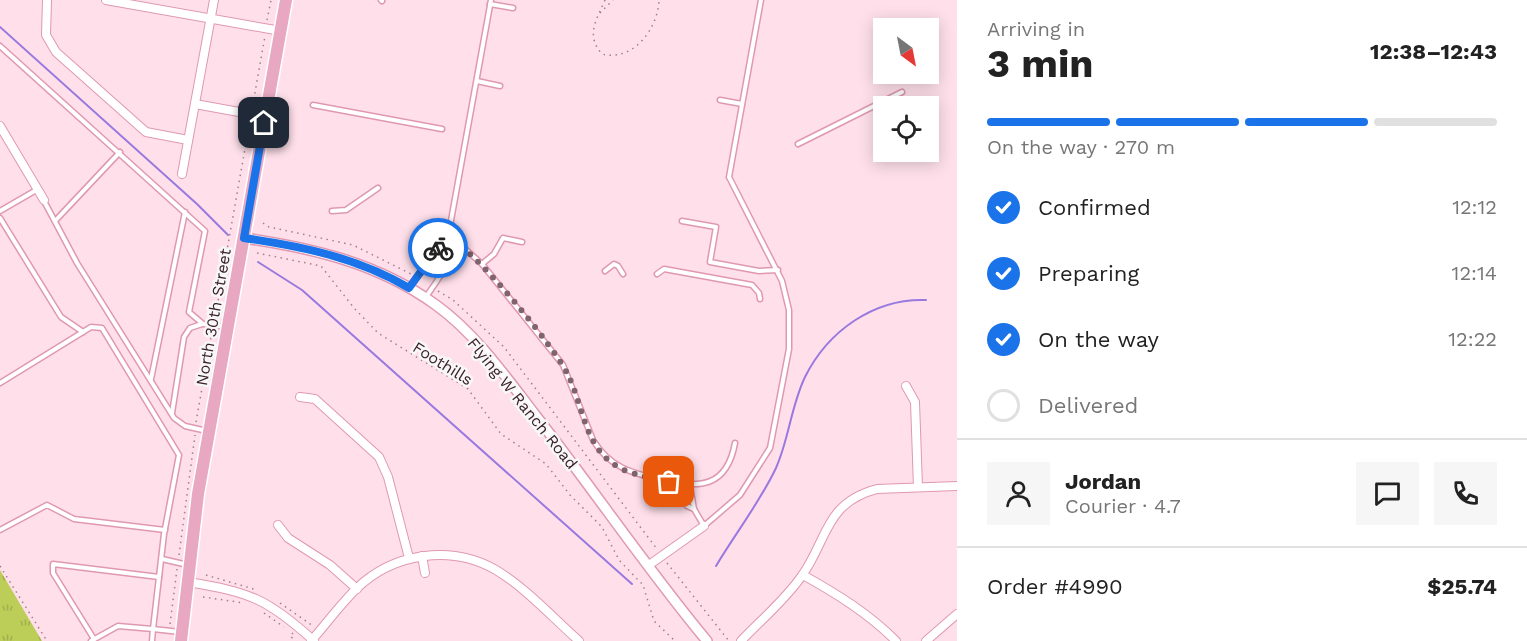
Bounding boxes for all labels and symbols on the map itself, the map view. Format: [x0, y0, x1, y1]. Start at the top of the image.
north arrow [873, 18, 939, 84]
pin [238, 97, 289, 148]
courier [408, 218, 468, 278]
street label: North 30th Street [192, 247, 235, 387]
street label: Flying W Ranch Road [464, 334, 582, 473]
street label: Foothills [409, 338, 476, 389]
pin [643, 456, 694, 507]

